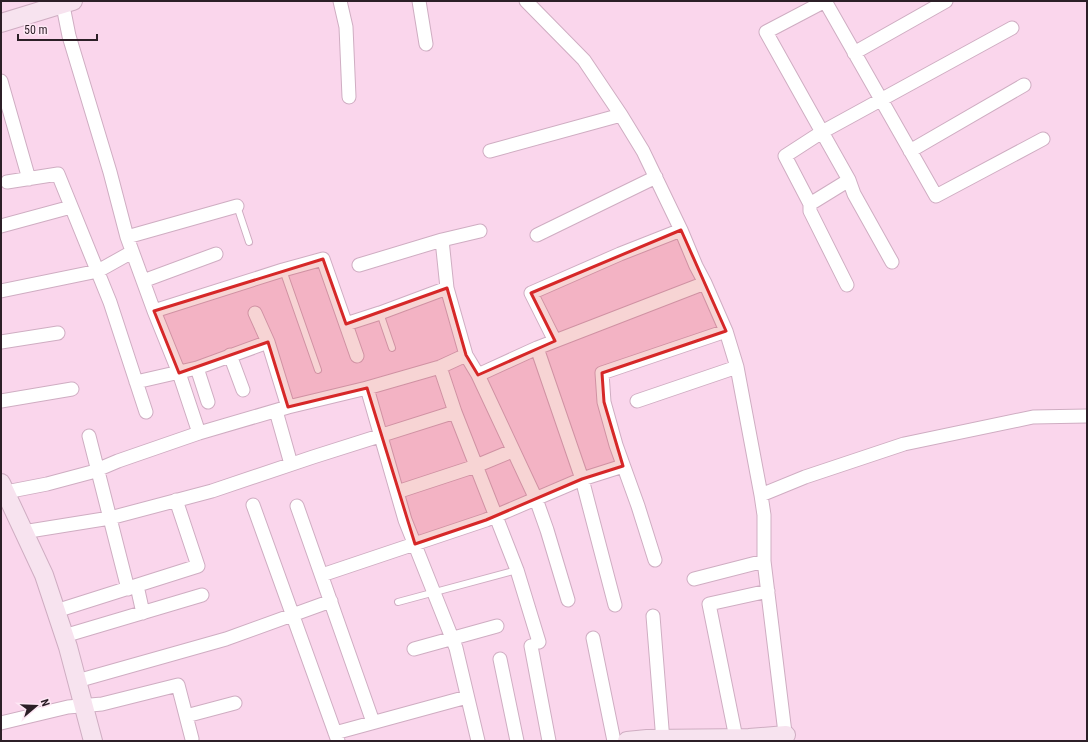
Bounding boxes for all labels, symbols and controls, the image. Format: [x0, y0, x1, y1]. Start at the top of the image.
scale bar [18, 16, 97, 42]
text: 50 m [24, 23, 48, 37]
north arrow [16, 686, 56, 726]
text: N [38, 698, 52, 708]

